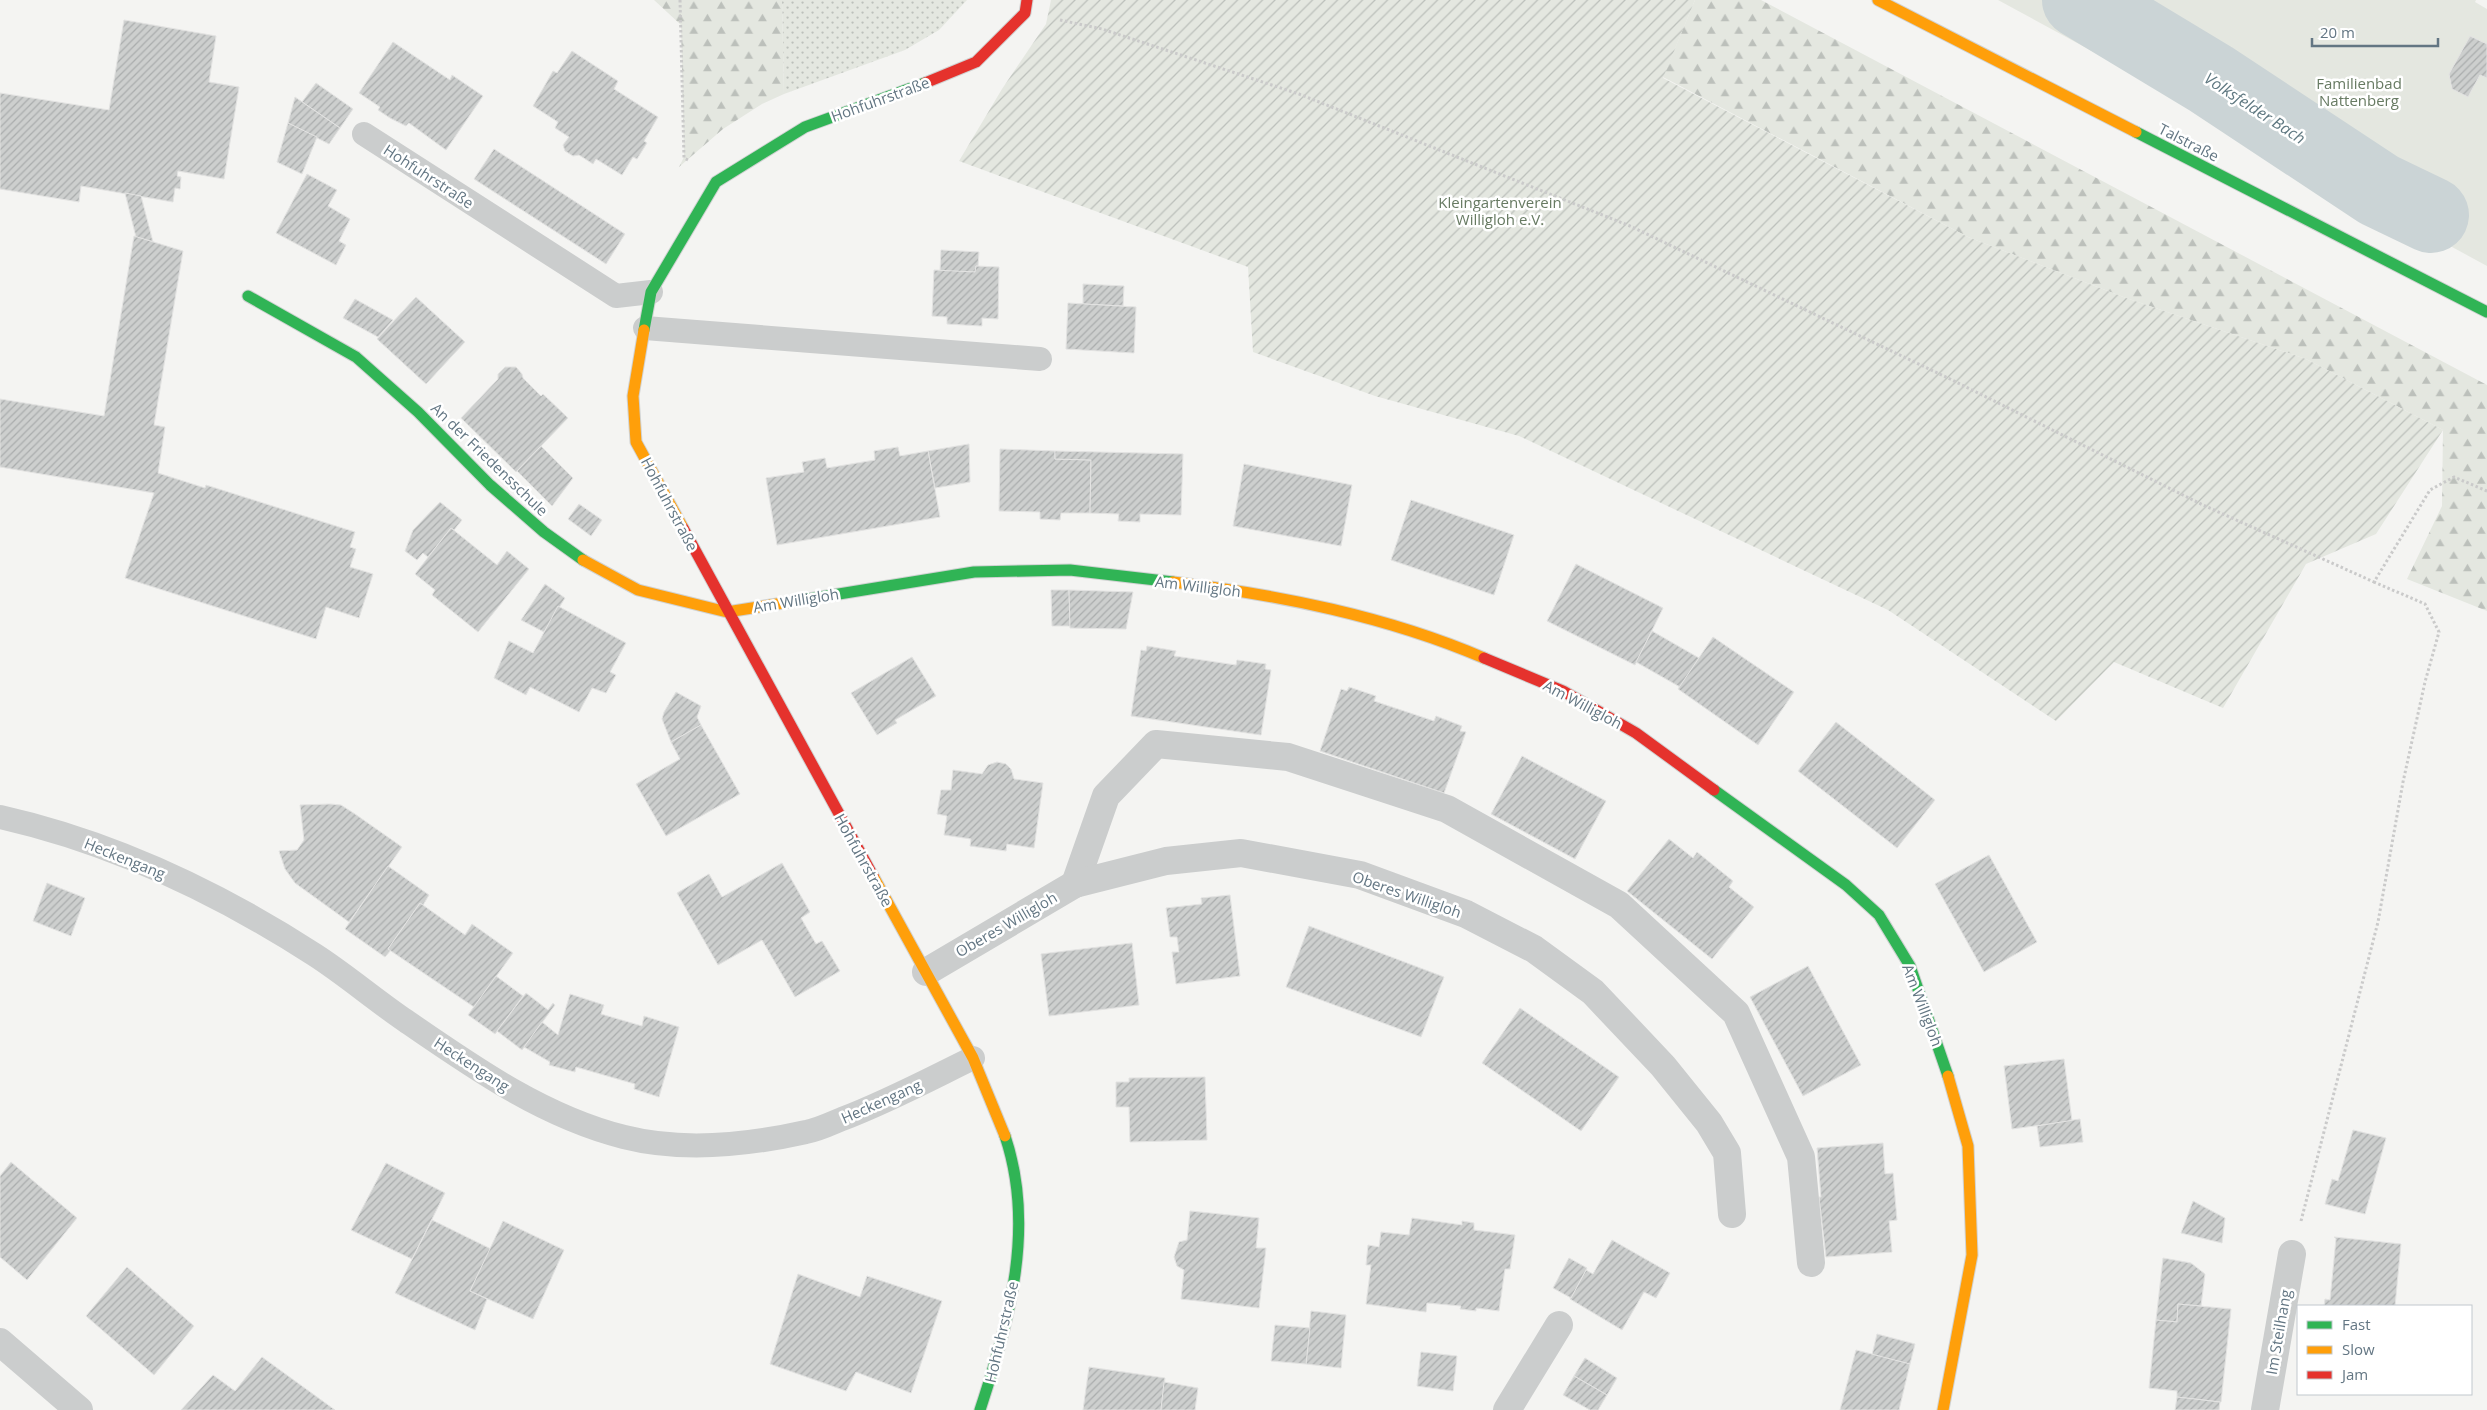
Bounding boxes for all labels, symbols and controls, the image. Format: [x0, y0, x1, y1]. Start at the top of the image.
scale bar [2312, 15, 2438, 47]
text: 20 m [2320, 22, 2355, 42]
water label: Volksfelder Bach [2200, 67, 2310, 149]
street label: Hohfuhrstraße [828, 72, 932, 126]
park label: Familienbad Nattenberg [2316, 73, 2402, 110]
street label: Talstraße [2155, 118, 2223, 166]
street label: Hohfuhrstraße [380, 139, 478, 213]
park label: Kleingartenverein Willigloh e.V. [1438, 192, 1562, 229]
street label: An der Friedensschule [427, 398, 553, 520]
street label: Hohfuhrstraße [637, 454, 703, 554]
street label: Am Willigloh [1154, 571, 1242, 601]
street label: Am Willigloh [752, 583, 840, 617]
street label: Am Willigloh [1540, 675, 1626, 733]
street label: Hohfuhrstraße [830, 810, 898, 910]
street label: Heckengang [81, 833, 169, 883]
street label: Oberes Willigloh [1350, 866, 1464, 922]
street label: Oberes Willigloh [952, 887, 1060, 961]
street label: Am Willigloh [1898, 961, 1948, 1049]
street label: Heckengang [430, 1032, 514, 1096]
street label: Heckengang [838, 1074, 924, 1128]
street label: Hohfuhrstraße [980, 1279, 1022, 1385]
street label: Im Steilhang [2261, 1288, 2295, 1376]
legend [2297, 1305, 2472, 1395]
text: Fast [2342, 1314, 2371, 1334]
text: Slow [2342, 1339, 2375, 1359]
text: Jam [2340, 1364, 2368, 1384]

